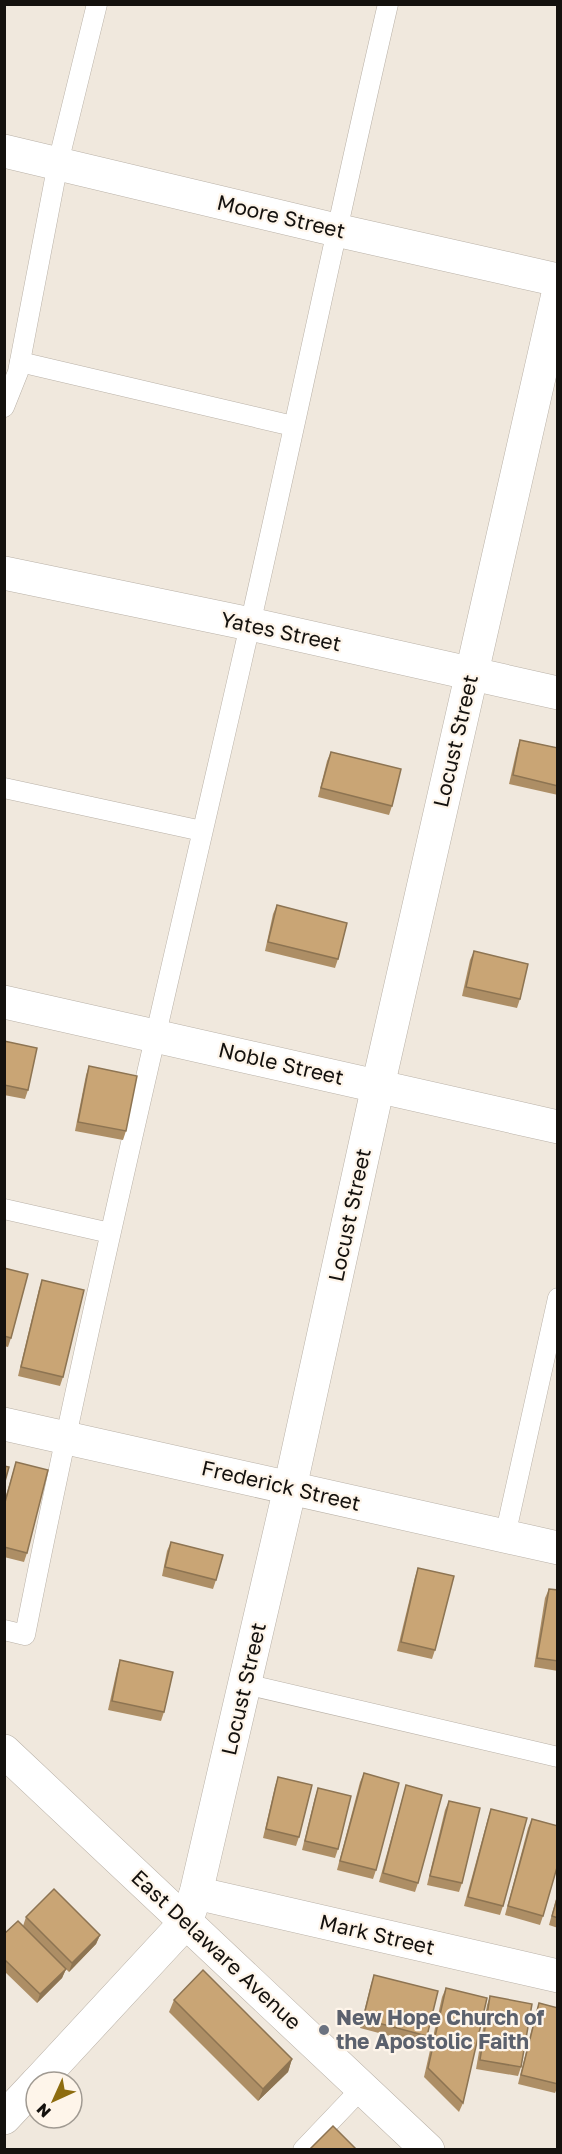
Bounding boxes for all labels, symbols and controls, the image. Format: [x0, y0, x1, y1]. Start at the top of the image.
street label: Moore Street [215, 189, 348, 243]
street label: Yates Street [219, 606, 344, 656]
street label: Locust Street [427, 672, 483, 810]
street label: Noble Street [216, 1036, 346, 1090]
street label: Locust Street [322, 1146, 376, 1284]
street label: Frederick Street [199, 1454, 363, 1516]
street label: Locust Street [215, 1620, 271, 1758]
street label: East Delaware Avenue [126, 1864, 307, 2035]
street label: Mark Street [317, 1908, 437, 1960]
place label: New Hope Church of the Apostolic Faith [336, 2004, 545, 2054]
marker: New Hope Church of the Apostolic Faith [317, 2023, 331, 2037]
north arrow [24, 2070, 84, 2130]
text: N [32, 2099, 55, 2122]

